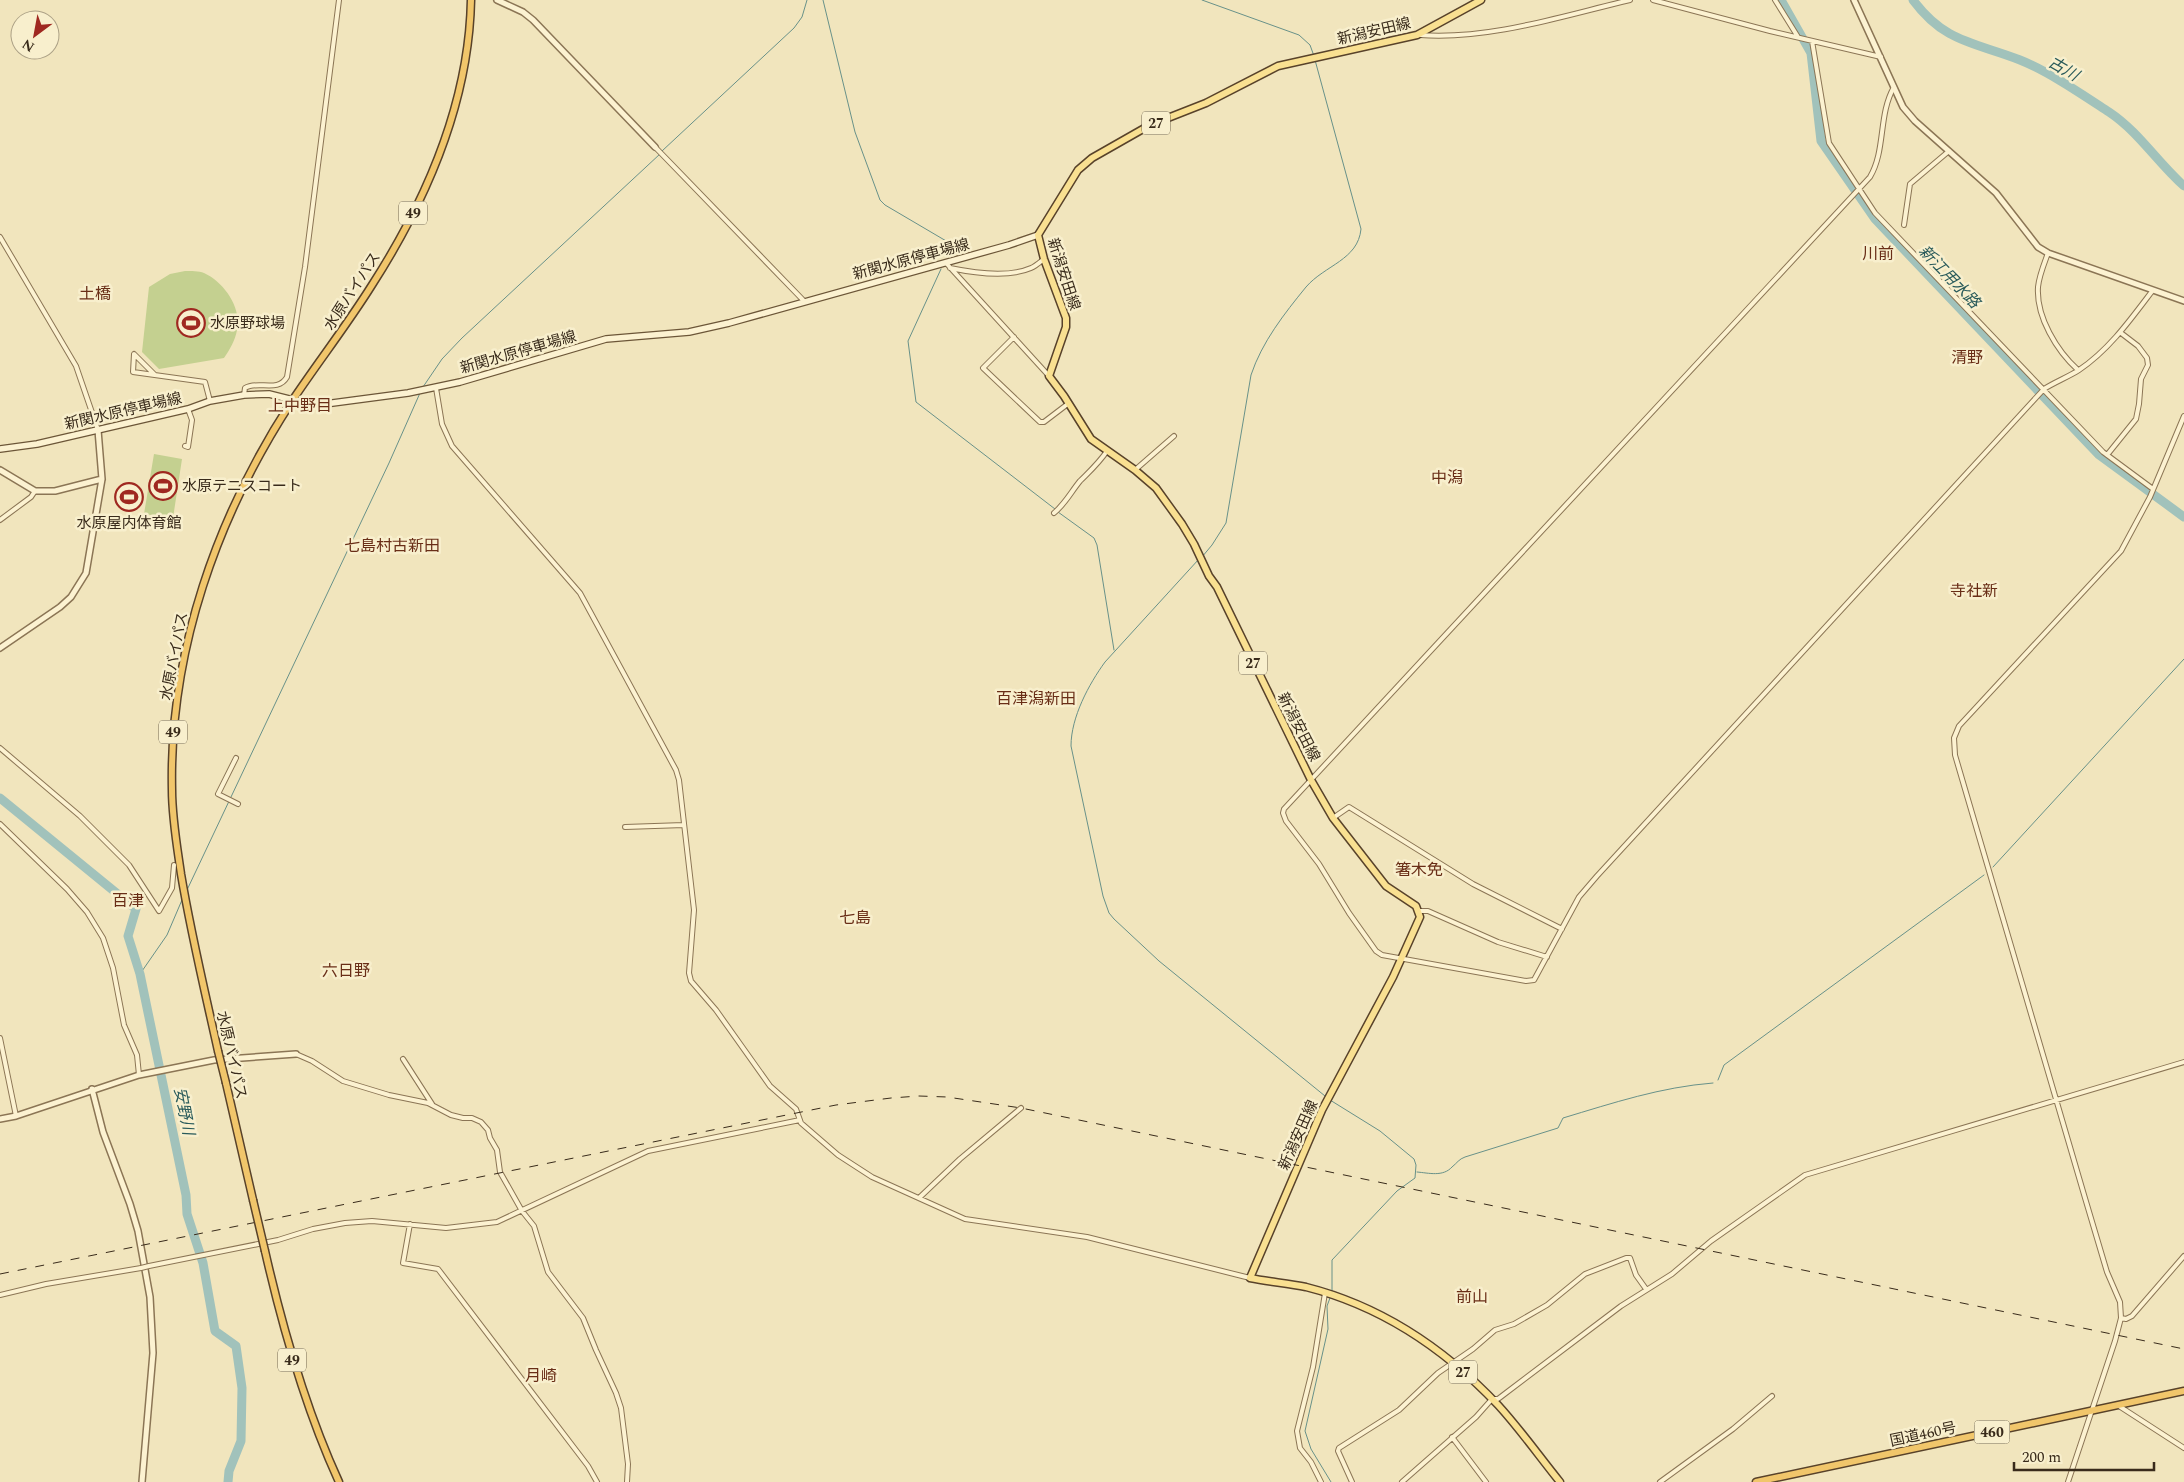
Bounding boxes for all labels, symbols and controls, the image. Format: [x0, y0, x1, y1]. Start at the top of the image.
north arrow [10, 10, 60, 60]
street label: 新潟安田線 [1335, 12, 1413, 51]
text: N [18, 34, 39, 58]
water label: 古川 [2044, 50, 2085, 88]
road number: 27 [1142, 112, 1170, 134]
road number: 49 [399, 202, 427, 224]
street label: 新関水原停車場線 [850, 233, 972, 286]
street label: 新潟安田線 [1041, 235, 1086, 313]
water label: 新江用水路 [1913, 240, 1987, 315]
district label: 川前 [1862, 242, 1894, 266]
street label: 水原バイパス [318, 247, 386, 335]
district label: 土橋 [79, 282, 111, 306]
sports icon: 水原野球場 [176, 308, 206, 338]
place label: 水原野球場 [210, 312, 285, 335]
street label: 新関水原停車場線 [457, 325, 579, 380]
district label: 清野 [1951, 346, 1983, 370]
street label: 新関水原停車場線 [62, 387, 184, 436]
district label: 上中野目 [268, 394, 332, 418]
district label: 中潟 [1431, 466, 1463, 490]
sports icon: 水原テニスコート [148, 471, 178, 501]
place label: 水原テニスコート [182, 475, 302, 498]
sports icon: 水原屋内体育館 [114, 482, 144, 512]
place label: 水原屋内体育館 [76, 512, 182, 535]
district label: 七島村古新田 [344, 534, 440, 558]
district label: 寺社新 [1950, 579, 1998, 603]
street label: 水原バイパス [155, 610, 194, 702]
road number: 27 [1239, 651, 1267, 674]
district label: 百津潟新田 [996, 687, 1076, 711]
street label: 新潟安田線 [1271, 689, 1326, 766]
road number: 49 [159, 720, 187, 744]
district label: 箸木免 [1395, 858, 1443, 882]
district label: 百津 [112, 889, 144, 913]
district label: 七島 [839, 906, 871, 930]
district label: 六日野 [322, 959, 370, 983]
street label: 水原バイパス [210, 1009, 253, 1101]
water label: 安野川 [168, 1085, 201, 1139]
street label: 新潟安田線 [1273, 1096, 1324, 1174]
district label: 前山 [1456, 1285, 1488, 1309]
road number: 49 [278, 1348, 306, 1372]
road number: 27 [1449, 1360, 1477, 1384]
district label: 月崎 [525, 1364, 557, 1388]
street label: 国道460号 [1888, 1416, 1959, 1453]
road number: 460 [1974, 1420, 2010, 1444]
scale bar [2014, 1440, 2154, 1472]
text: 200 m [2022, 1446, 2061, 1469]

